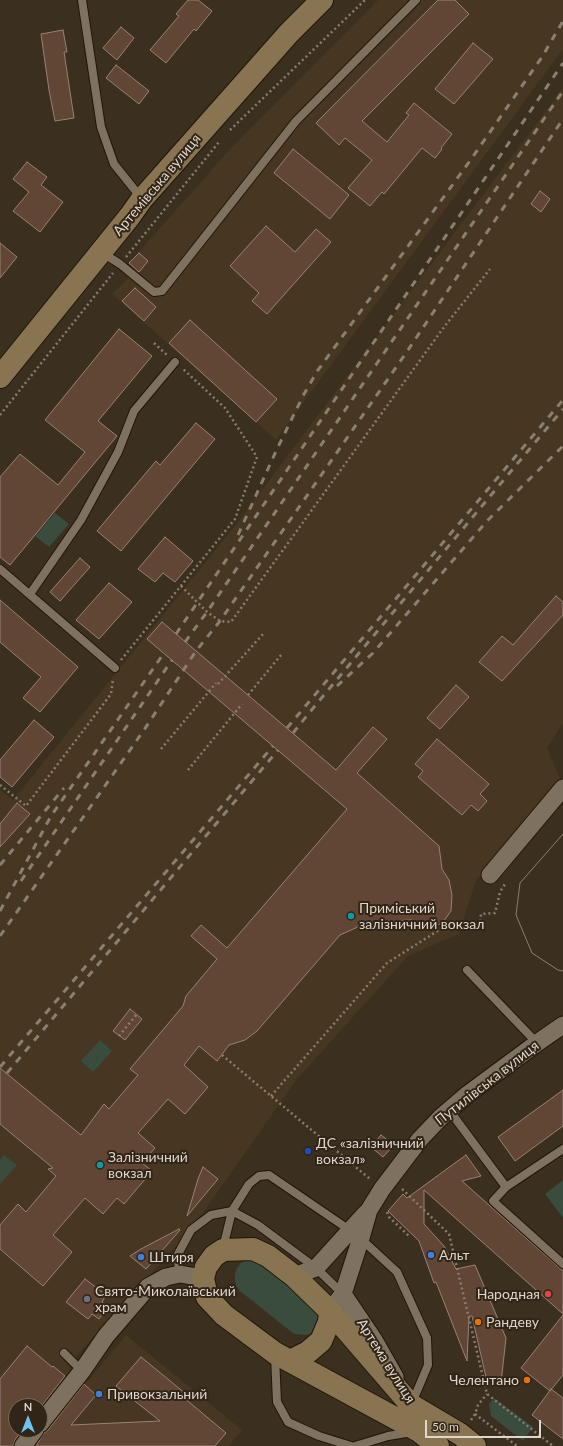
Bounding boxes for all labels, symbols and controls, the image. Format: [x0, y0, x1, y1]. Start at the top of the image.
street label: Артемівська вулиця [110, 131, 204, 239]
place label: Приміський залізничний вокзал [359, 900, 484, 932]
marker: Приміський залізничний вокзал [346, 911, 356, 921]
street label: Путилівська вулиця [432, 1037, 542, 1129]
place label: ДС «залізничний вокзал» [316, 1135, 424, 1168]
marker: ДС «залізничний вокзал» [303, 1146, 313, 1156]
place label: Залізничний вокзал [108, 1149, 188, 1182]
marker: Залізничний вокзал [95, 1160, 105, 1170]
place label: Альт [439, 1247, 470, 1263]
place label: Штиря [149, 1249, 194, 1265]
marker: Альт [426, 1250, 436, 1260]
marker: Штиря [136, 1252, 146, 1262]
place label: Свято-Миколаївський храм [95, 1283, 236, 1316]
place label: Народная [477, 1286, 540, 1302]
marker: Народная [543, 1289, 553, 1299]
marker: Свято-Миколаївський храм [82, 1294, 92, 1304]
place label: Рандеву [486, 1314, 539, 1330]
street label: Артема вулиця [353, 1316, 419, 1406]
marker: Рандеву [473, 1317, 483, 1327]
place label: Челентано [449, 1372, 519, 1388]
marker: Челентано [522, 1375, 532, 1385]
place label: Привокзальний [107, 1386, 207, 1402]
marker: Привокзальний [94, 1389, 104, 1399]
north arrow [8, 1398, 48, 1438]
text: N [24, 1400, 32, 1413]
scale bar [427, 1412, 543, 1438]
text: 50 m [432, 1419, 459, 1434]

